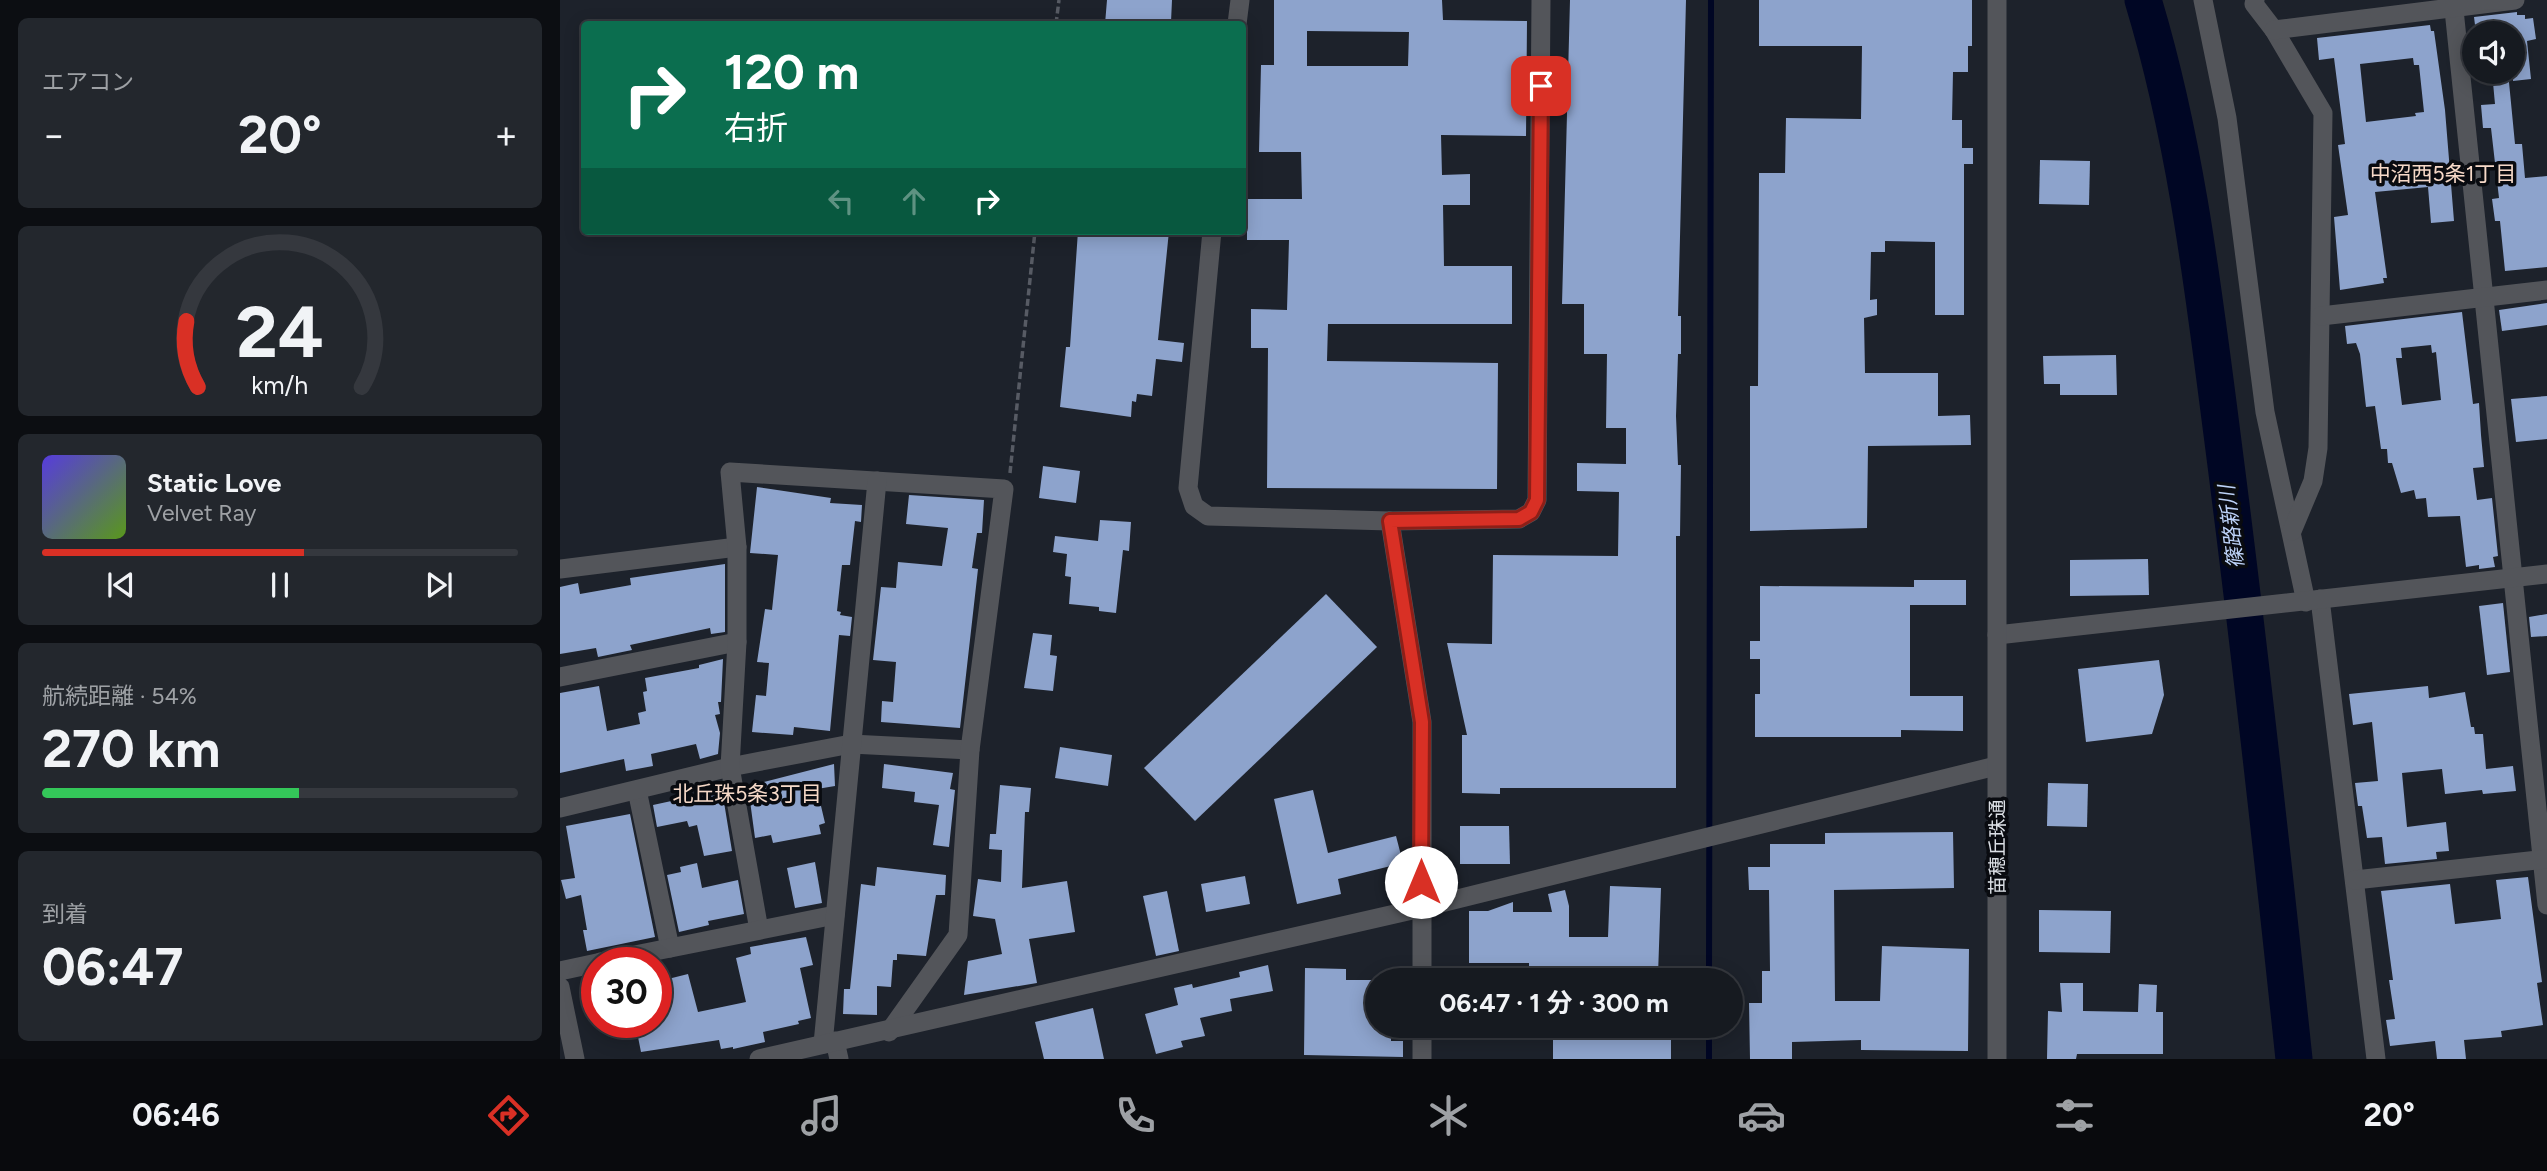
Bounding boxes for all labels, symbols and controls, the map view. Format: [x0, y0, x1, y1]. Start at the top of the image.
map controls [2462, 21, 2525, 84]
button: sound [2462, 21, 2525, 84]
text: 120 m [724, 42, 859, 101]
icon: right [609, 49, 700, 140]
pin [1511, 56, 1571, 116]
icon: arrive [1522, 67, 1560, 105]
text: エアコン [42, 68, 134, 96]
text: 20° [238, 104, 322, 166]
text: 右折 [724, 109, 788, 147]
text: − [42, 112, 66, 158]
text: + [494, 112, 518, 158]
district label: 中沼西5条1丁目 [2370, 161, 2516, 186]
icon: left [822, 182, 860, 220]
icon: ahead [895, 182, 933, 220]
icon: right [968, 182, 1006, 220]
text: 24 [236, 289, 324, 376]
text: km/h [251, 370, 309, 400]
text: Static Love [147, 467, 281, 499]
water label: 篠路新川 [2213, 482, 2249, 570]
text: Velvet Ray [147, 499, 256, 527]
icon: previous [102, 566, 140, 604]
icon: pause [261, 566, 299, 604]
icon: next [420, 566, 458, 604]
text: 航続距離 · 54% [42, 682, 197, 710]
text: 270 km [42, 718, 220, 780]
district label: 北丘珠5条3丁目 [672, 781, 822, 806]
street label: 苗穂丘珠通 [1986, 799, 2009, 895]
position arrow [1384, 845, 1458, 919]
text: 到着 [42, 900, 88, 928]
text: 06:47 [42, 936, 183, 998]
speed limit sign: 30 [581, 947, 672, 1038]
text: 06:47 · 1 分 · 300 m [1439, 987, 1669, 1019]
icon: directions [484, 1091, 533, 1140]
icon: music [797, 1091, 846, 1140]
icon: phone [1111, 1091, 1160, 1140]
icon: climate [1424, 1091, 1473, 1140]
icon: car [1737, 1091, 1786, 1140]
icon: filters [2050, 1091, 2099, 1140]
text: 06:46 [132, 1096, 220, 1134]
text: 20° [2364, 1096, 2415, 1134]

